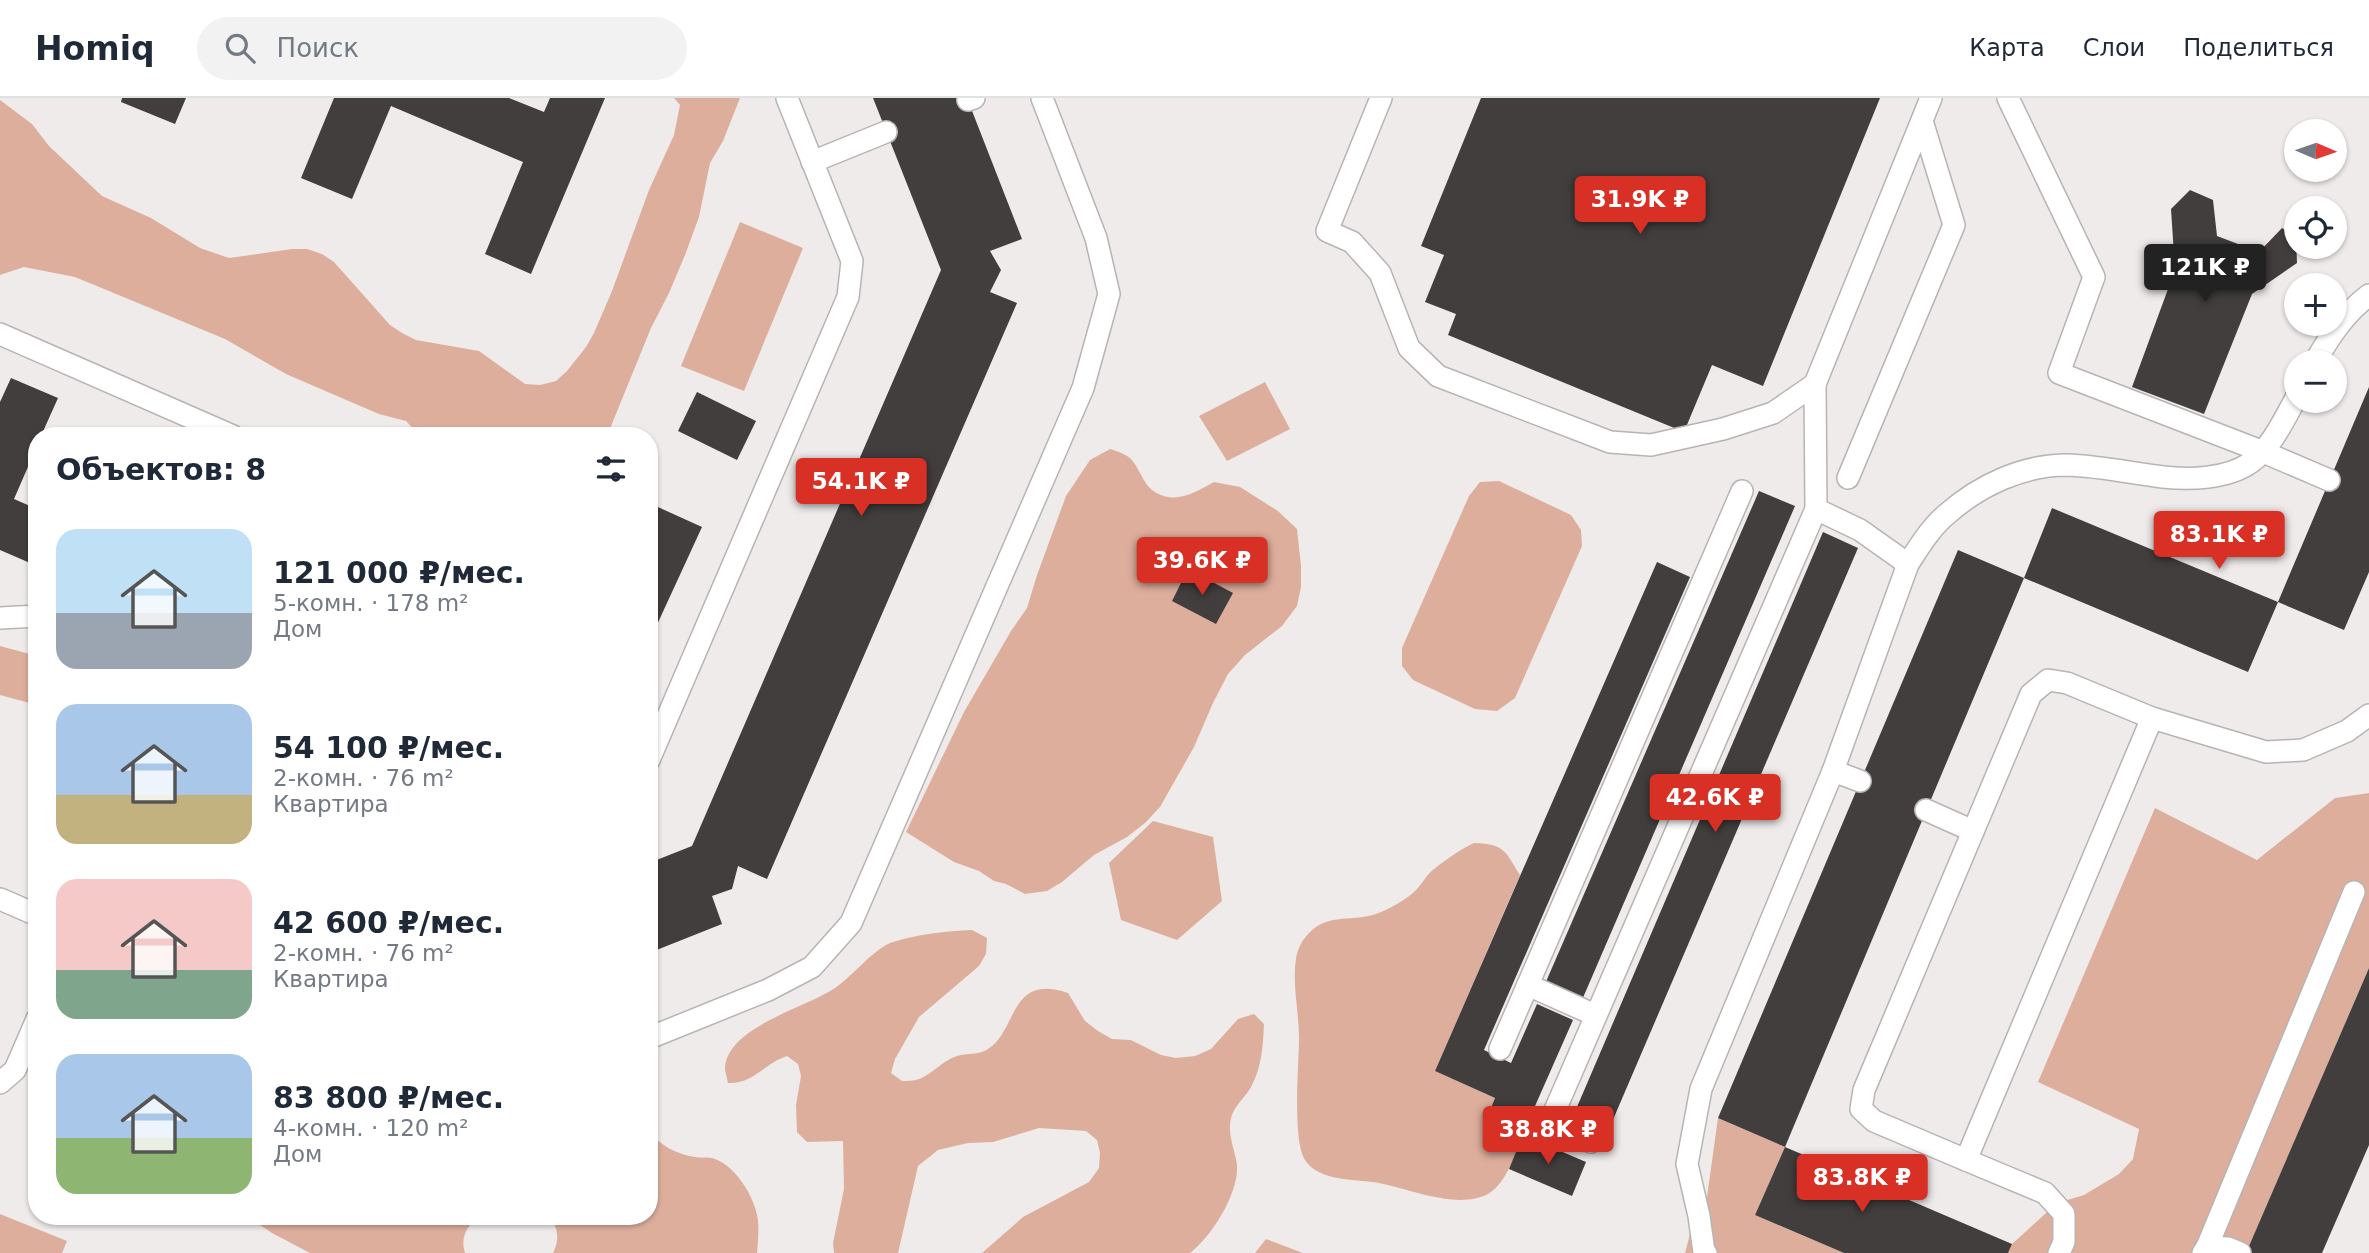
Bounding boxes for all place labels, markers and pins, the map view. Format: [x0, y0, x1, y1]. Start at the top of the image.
pin: 31.9K ₽ [1575, 176, 1705, 236]
pin: 121K ₽ [2148, 244, 2262, 304]
pin: 54.1K ₽ [796, 458, 926, 518]
pin: 83.1K ₽ [2154, 512, 2284, 571]
pin: 39.6K ₽ [1137, 538, 1267, 597]
pin: 42.6K ₽ [1650, 774, 1780, 834]
pin: 38.8K ₽ [1483, 1107, 1613, 1166]
pin: 83.8K ₽ [1797, 1154, 1927, 1214]

